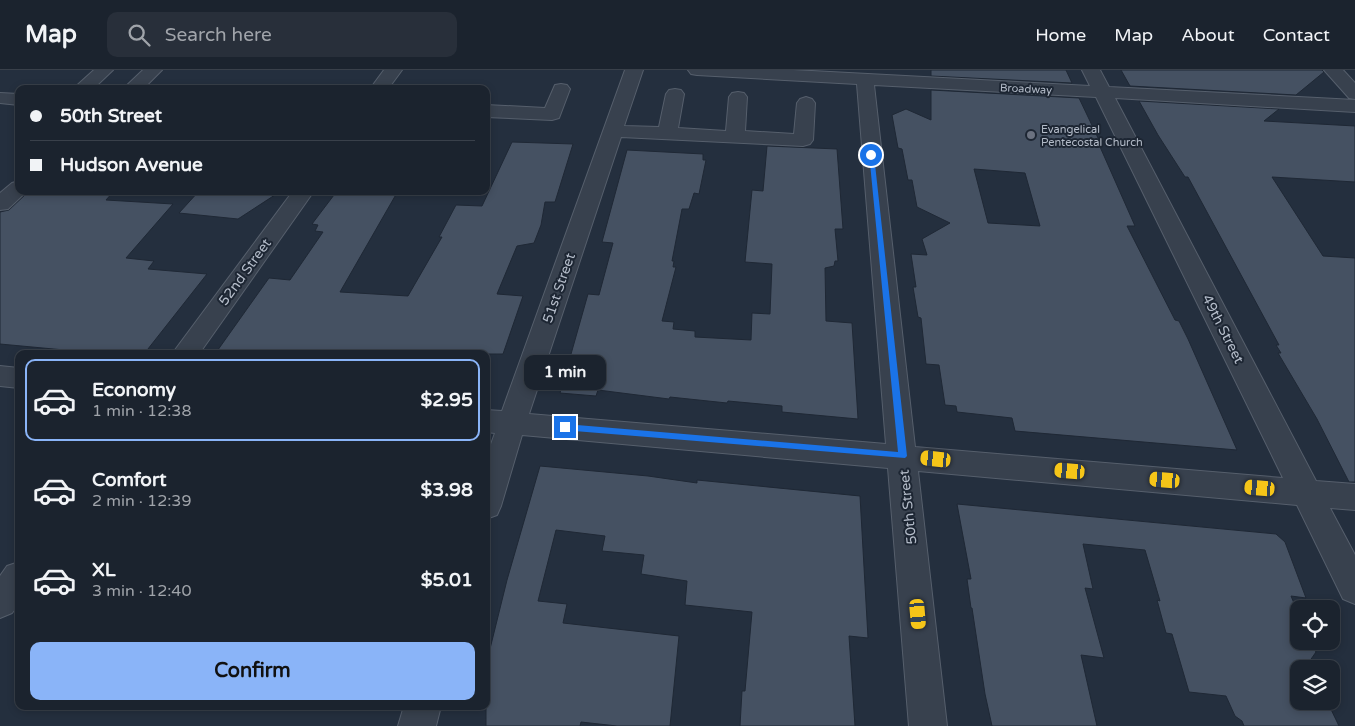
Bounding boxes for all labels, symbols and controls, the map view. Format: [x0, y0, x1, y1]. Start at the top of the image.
search box [107, 12, 457, 57]
text: Map [25, 20, 77, 49]
icon: search [125, 21, 153, 49]
text: Search here [165, 24, 272, 46]
text: Home [1035, 24, 1086, 46]
text: Map [1114, 24, 1153, 46]
text: About [1181, 24, 1235, 46]
text: Contact [1263, 24, 1330, 46]
street label: Broadway [1000, 81, 1052, 97]
text: 50th Street [60, 105, 162, 127]
place label: Evangelical Pentecostal Church [1041, 123, 1143, 149]
marker: Evangelical Pentecostal Church [1025, 129, 1037, 141]
route start [860, 144, 882, 166]
text: Hudson Avenue [60, 154, 203, 176]
street label: 52nd Street [215, 235, 275, 309]
street label: 51st Street [539, 250, 579, 325]
street label: 49th Street [1198, 292, 1248, 367]
callout: 1 min [524, 354, 606, 390]
text: 1 min [544, 362, 586, 382]
icon: car [32, 378, 77, 423]
text: Economy [92, 379, 176, 401]
text: $2.95 [421, 389, 473, 411]
text: 1 min · 12:38 [92, 401, 191, 421]
route end [554, 416, 576, 438]
car [920, 450, 951, 468]
car [1054, 462, 1085, 480]
icon: car [32, 468, 77, 513]
street label: 50th Street [896, 468, 920, 545]
text: Comfort [92, 469, 166, 491]
car [1149, 471, 1180, 489]
text: $3.98 [421, 479, 473, 501]
car [1244, 479, 1275, 497]
text: 2 min · 12:39 [92, 491, 191, 511]
icon: car [32, 558, 77, 603]
text: XL [92, 559, 116, 581]
text: $5.01 [421, 569, 473, 591]
text: 3 min · 12:40 [92, 581, 191, 601]
car [909, 598, 926, 630]
map controls [1290, 600, 1340, 710]
button: locate [1290, 600, 1340, 650]
button: Confirm [30, 642, 475, 700]
button: layers [1290, 660, 1340, 710]

